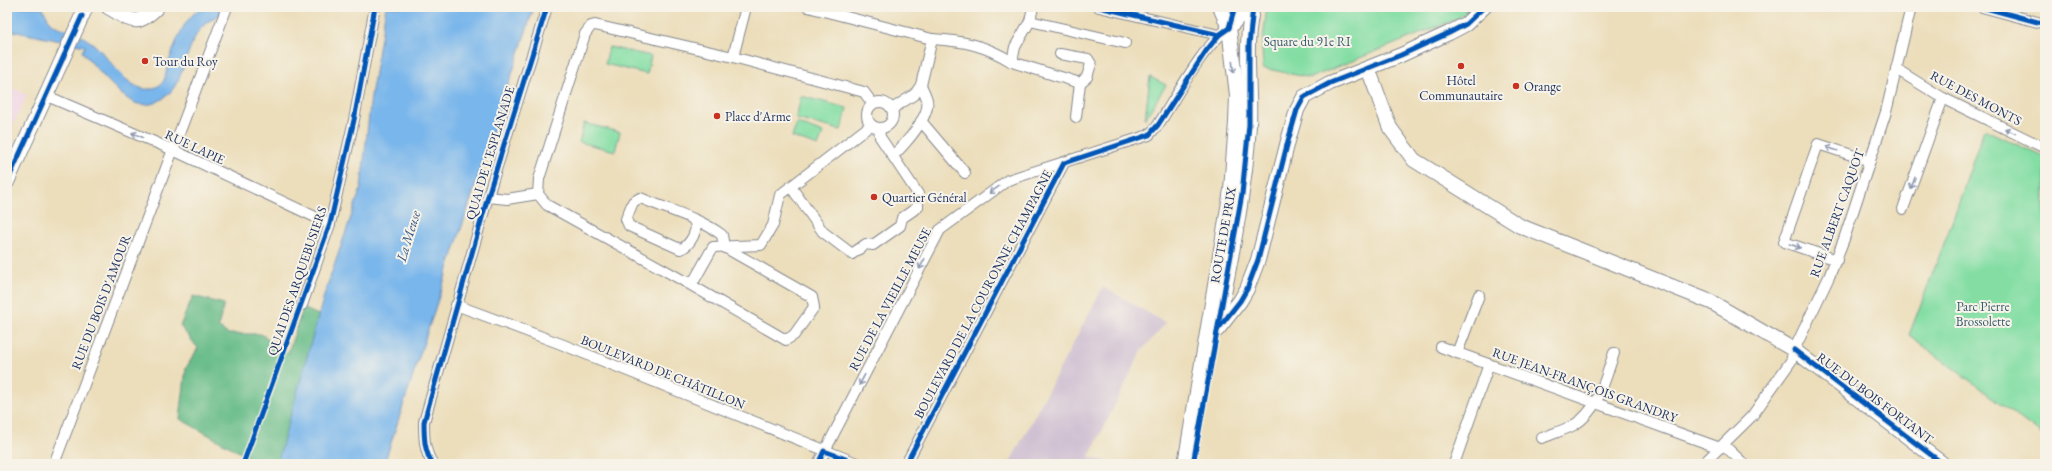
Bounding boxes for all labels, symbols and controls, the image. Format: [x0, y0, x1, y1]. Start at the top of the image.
park label: Square du 91e RI [1264, 33, 1351, 50]
place label: Tour du Roy [153, 53, 218, 70]
marker: Tour du Roy [140, 56, 150, 66]
one-way arrow [1230, 60, 1237, 73]
marker: Hôtel Communautaire [1456, 61, 1466, 71]
street label: RUE DES MONTS [1927, 67, 2025, 129]
place label: Hôtel Communautaire [1419, 72, 1503, 104]
place label: Orange [1524, 78, 1561, 95]
marker: Orange [1511, 81, 1521, 91]
street label: QUAI DE L'ESPLANADE [462, 84, 518, 222]
place label: Place d'Arme [725, 108, 791, 125]
marker: Place d'Arme [712, 111, 722, 121]
street label: RUE LAPIE [162, 126, 228, 168]
one-way arrow [2004, 127, 2016, 134]
one-way arrow [131, 130, 143, 138]
one-way arrow [1826, 145, 1839, 152]
street label: RUE ALBERT CAQUOT [1806, 146, 1868, 279]
street label: BOULEVARD DE LA COURONNE CHAMPAGNE [910, 167, 1056, 421]
one-way arrow [1908, 177, 1916, 189]
street label: ROUTE DE PRIX [1206, 185, 1240, 284]
one-way arrow [988, 186, 999, 195]
place label: Quartier Général [882, 189, 967, 206]
marker: Quartier Général [869, 192, 879, 202]
street label: QUAI DES ARQUEBUSIERS [263, 204, 331, 358]
water label: La Meuse [391, 208, 424, 265]
street label: RUE DE LA VIEILLE MEUSE [845, 224, 935, 374]
street label: RUE DU BOIS D'AMOUR [67, 231, 135, 372]
one-way arrow [1789, 242, 1801, 250]
one-way arrow [917, 258, 925, 270]
park label: Parc Pierre Brossolette [1956, 298, 2010, 330]
street label: BOULEVARD DE CHÂTILLON [578, 331, 748, 413]
street label: RUE JEAN-FRANÇOIS GRANDRY [1490, 344, 1681, 427]
street label: RUE DU BOIS FORTANT [1813, 349, 1937, 448]
one-way arrow [857, 373, 865, 385]

